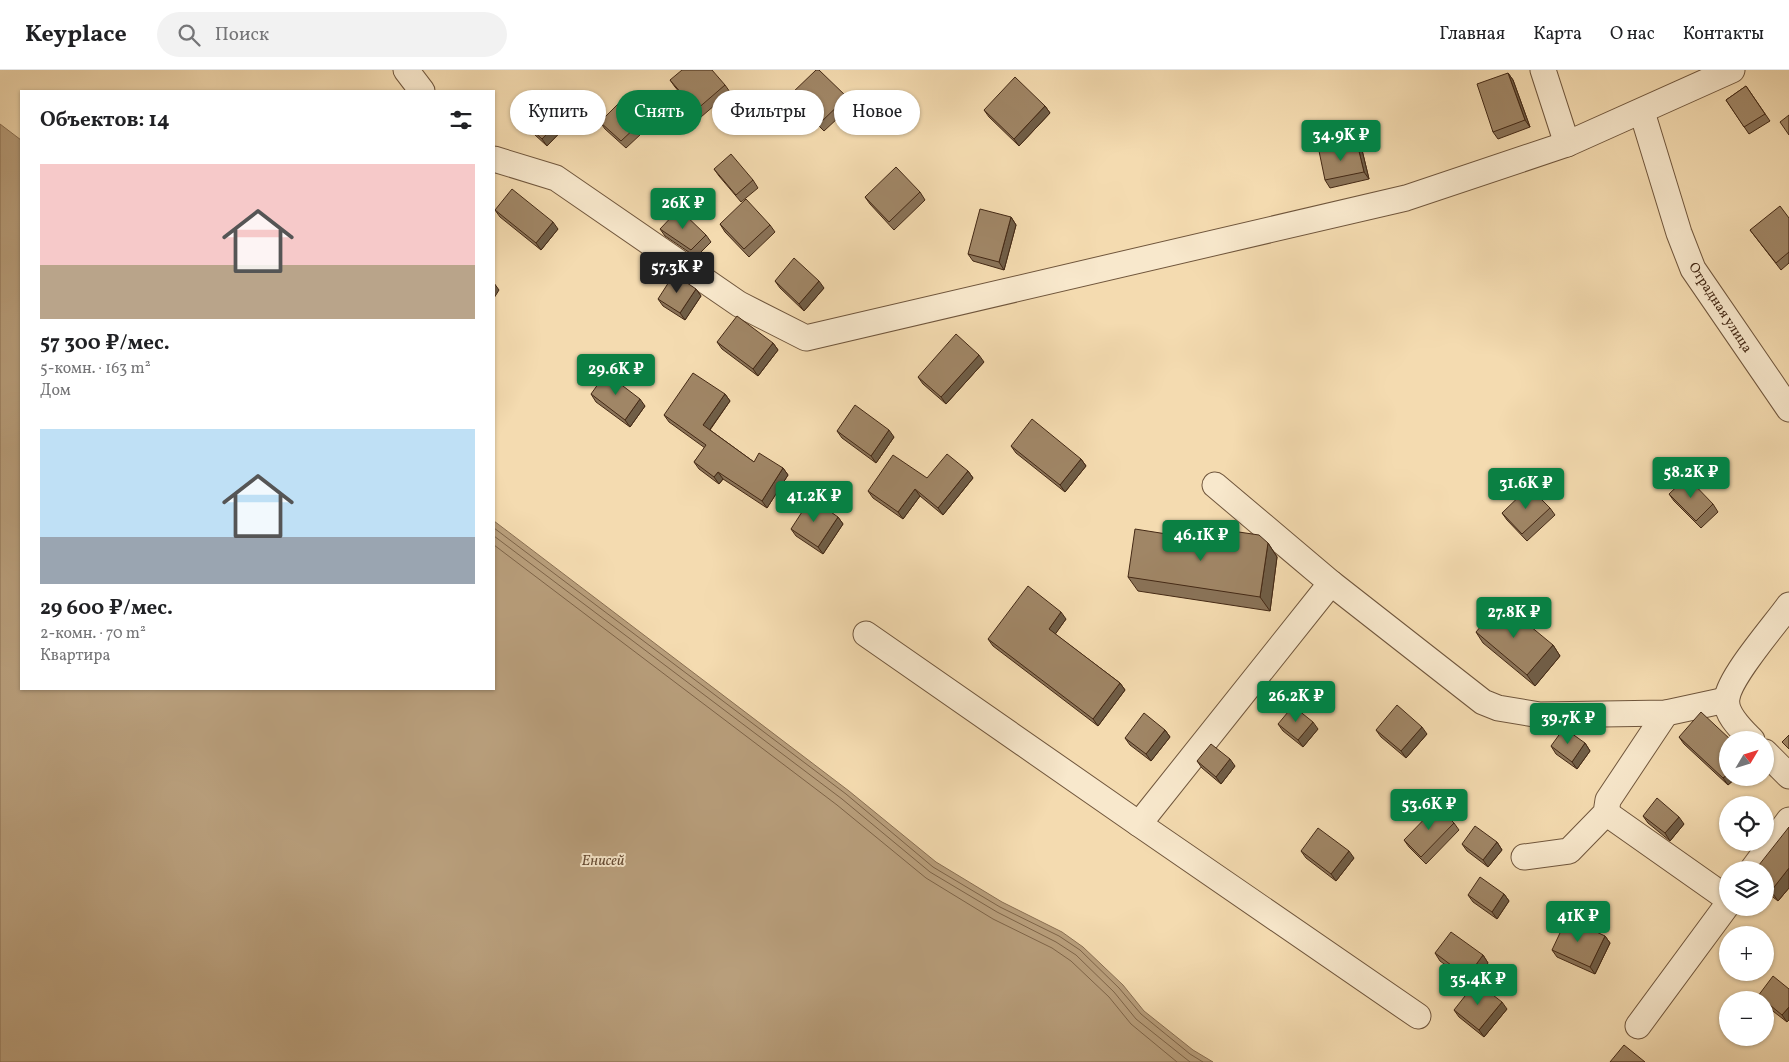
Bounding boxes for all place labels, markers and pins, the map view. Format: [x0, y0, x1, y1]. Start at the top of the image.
pin: 34.9K ₽ [1295, 119, 1387, 162]
pin: 26K ₽ [648, 188, 718, 230]
pin: 57.3K ₽ [631, 252, 723, 294]
pin: 29.6K ₽ [570, 354, 662, 396]
pin: 58.2K ₽ [1645, 456, 1737, 499]
pin: 31.6K ₽ [1480, 468, 1572, 510]
pin: 41.2K ₽ [768, 480, 860, 523]
pin: 46.1K ₽ [1155, 520, 1247, 562]
pin: 27.8K ₽ [1468, 596, 1560, 639]
pin: 26.2K ₽ [1250, 680, 1342, 723]
pin: 39.7K ₽ [1522, 702, 1614, 745]
pin: 53.6K ₽ [1383, 788, 1475, 831]
pin: 41K ₽ [1543, 900, 1613, 943]
pin: 35.4K ₽ [1432, 964, 1524, 1006]

